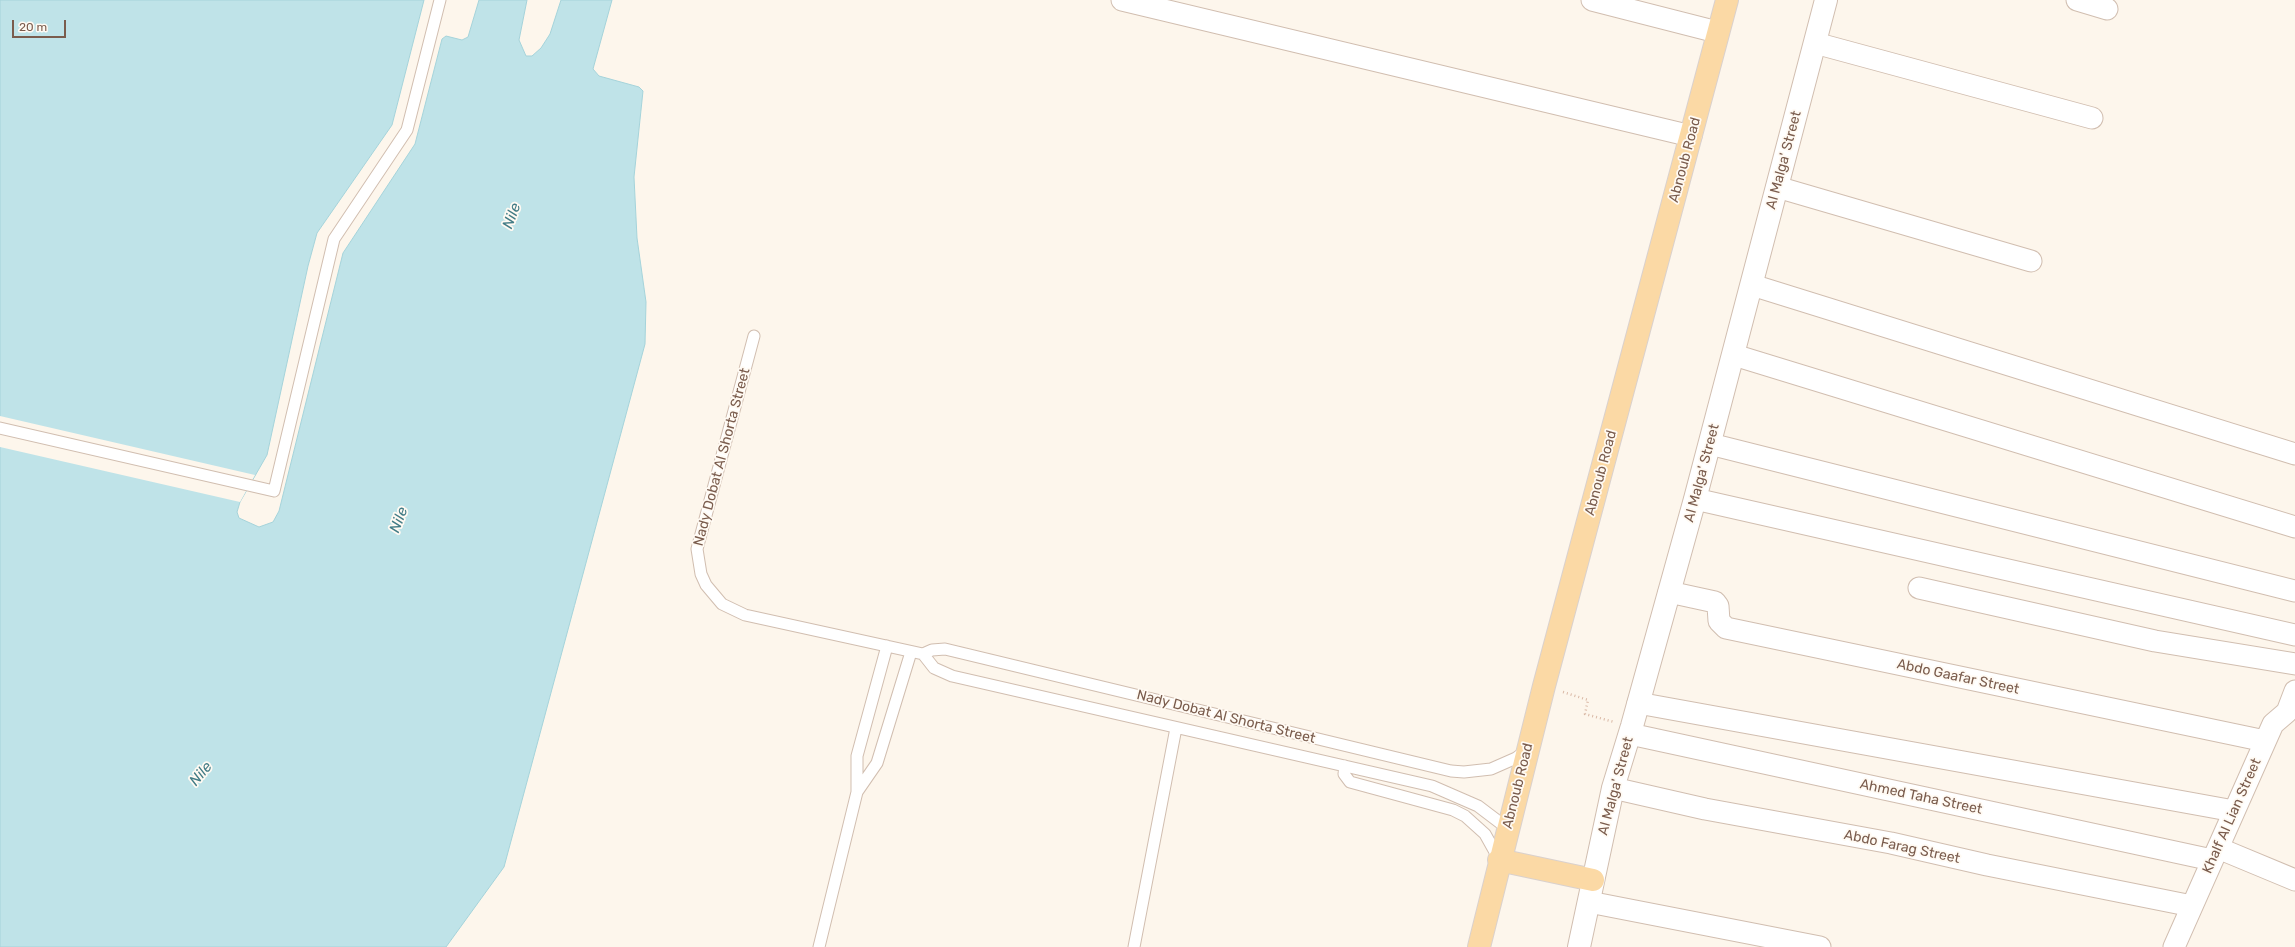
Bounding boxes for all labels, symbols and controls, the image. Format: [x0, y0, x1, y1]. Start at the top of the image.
scale bar [14, 12, 68, 38]
text: 20 m [19, 20, 47, 34]
street label: Al Malga' Street [1763, 109, 1805, 211]
street label: Abnoub Road [1666, 116, 1704, 204]
water label: Nile [499, 201, 525, 231]
street label: Nady Dobat Al Shorta Street [690, 366, 754, 548]
street label: Al Malga' Street [1681, 422, 1723, 524]
street label: Abnoub Road [1582, 429, 1620, 517]
water label: Nile [386, 505, 412, 535]
street label: Abdo Gaafar Street [1895, 656, 2021, 698]
street label: Nady Dobat Al Shorta Street [1135, 687, 1317, 747]
street label: Al Malga' Street [1595, 735, 1637, 837]
street label: Abnoub Road [1499, 741, 1537, 831]
street label: Khalf Al Lian Street [2199, 756, 2265, 876]
water label: Nile [186, 758, 216, 790]
street label: Ahmed Taha Street [1858, 776, 1984, 818]
street label: Abdo Farag Street [1842, 826, 1962, 868]

